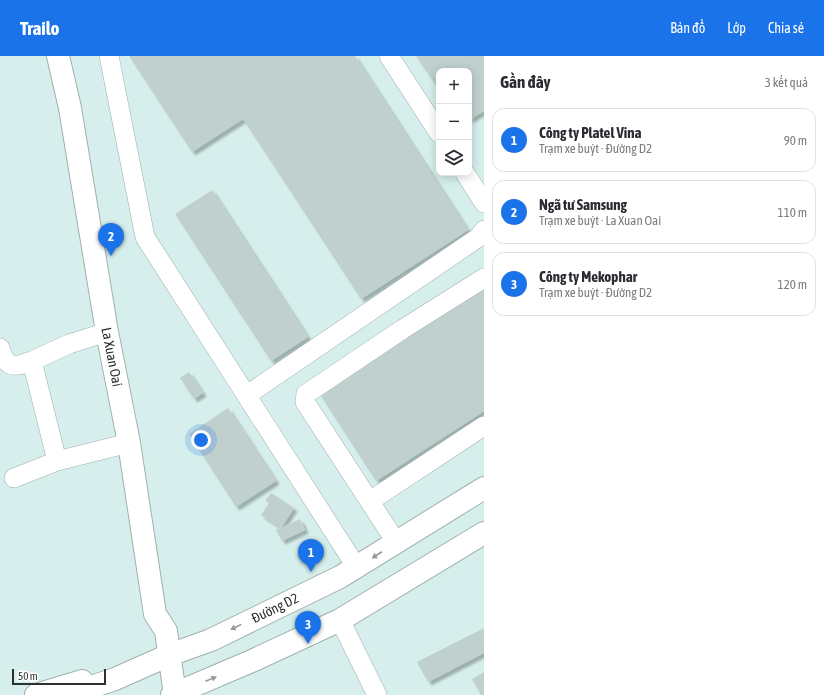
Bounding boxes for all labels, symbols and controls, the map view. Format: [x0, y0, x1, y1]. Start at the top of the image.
text: Trailo [20, 17, 59, 39]
text: Bản đồ [670, 20, 705, 36]
text: Lớp [727, 20, 746, 36]
text: Chia sẻ [768, 20, 804, 36]
map controls [436, 68, 472, 176]
button: + [436, 68, 472, 104]
text: Gần đây [500, 72, 551, 92]
text: 3 kết quả [765, 75, 808, 90]
button: − [436, 104, 472, 140]
text: Công ty Platel Vina [539, 124, 642, 141]
text: 1 [511, 133, 517, 148]
text: 90 m [784, 133, 807, 148]
button: layers [436, 140, 472, 176]
text: Trạm xe buýt · Đường D2 [539, 141, 652, 156]
text: Ngã tư Samsung [539, 196, 627, 213]
text: 2 [511, 205, 517, 220]
text: 110 m [778, 205, 807, 220]
text: Trạm xe buýt · La Xuan Oai [539, 213, 661, 228]
pin: 2 [98, 223, 124, 256]
text: Công ty Mekophar [539, 268, 637, 285]
text: 3 [511, 277, 517, 292]
text: 120 m [778, 277, 807, 292]
text: Trạm xe buýt · Đường D2 [539, 285, 652, 300]
street label: La Xuan Oai [98, 326, 126, 388]
your location [191, 430, 211, 450]
pin: 1 [298, 539, 324, 572]
one-way arrow [371, 551, 382, 559]
street label: Đường D2 [249, 590, 301, 626]
pin: 3 [295, 611, 321, 644]
one-way arrow [230, 624, 242, 630]
scale bar [12, 667, 106, 686]
text: 50 m [18, 670, 38, 682]
one-way arrow [206, 676, 217, 682]

